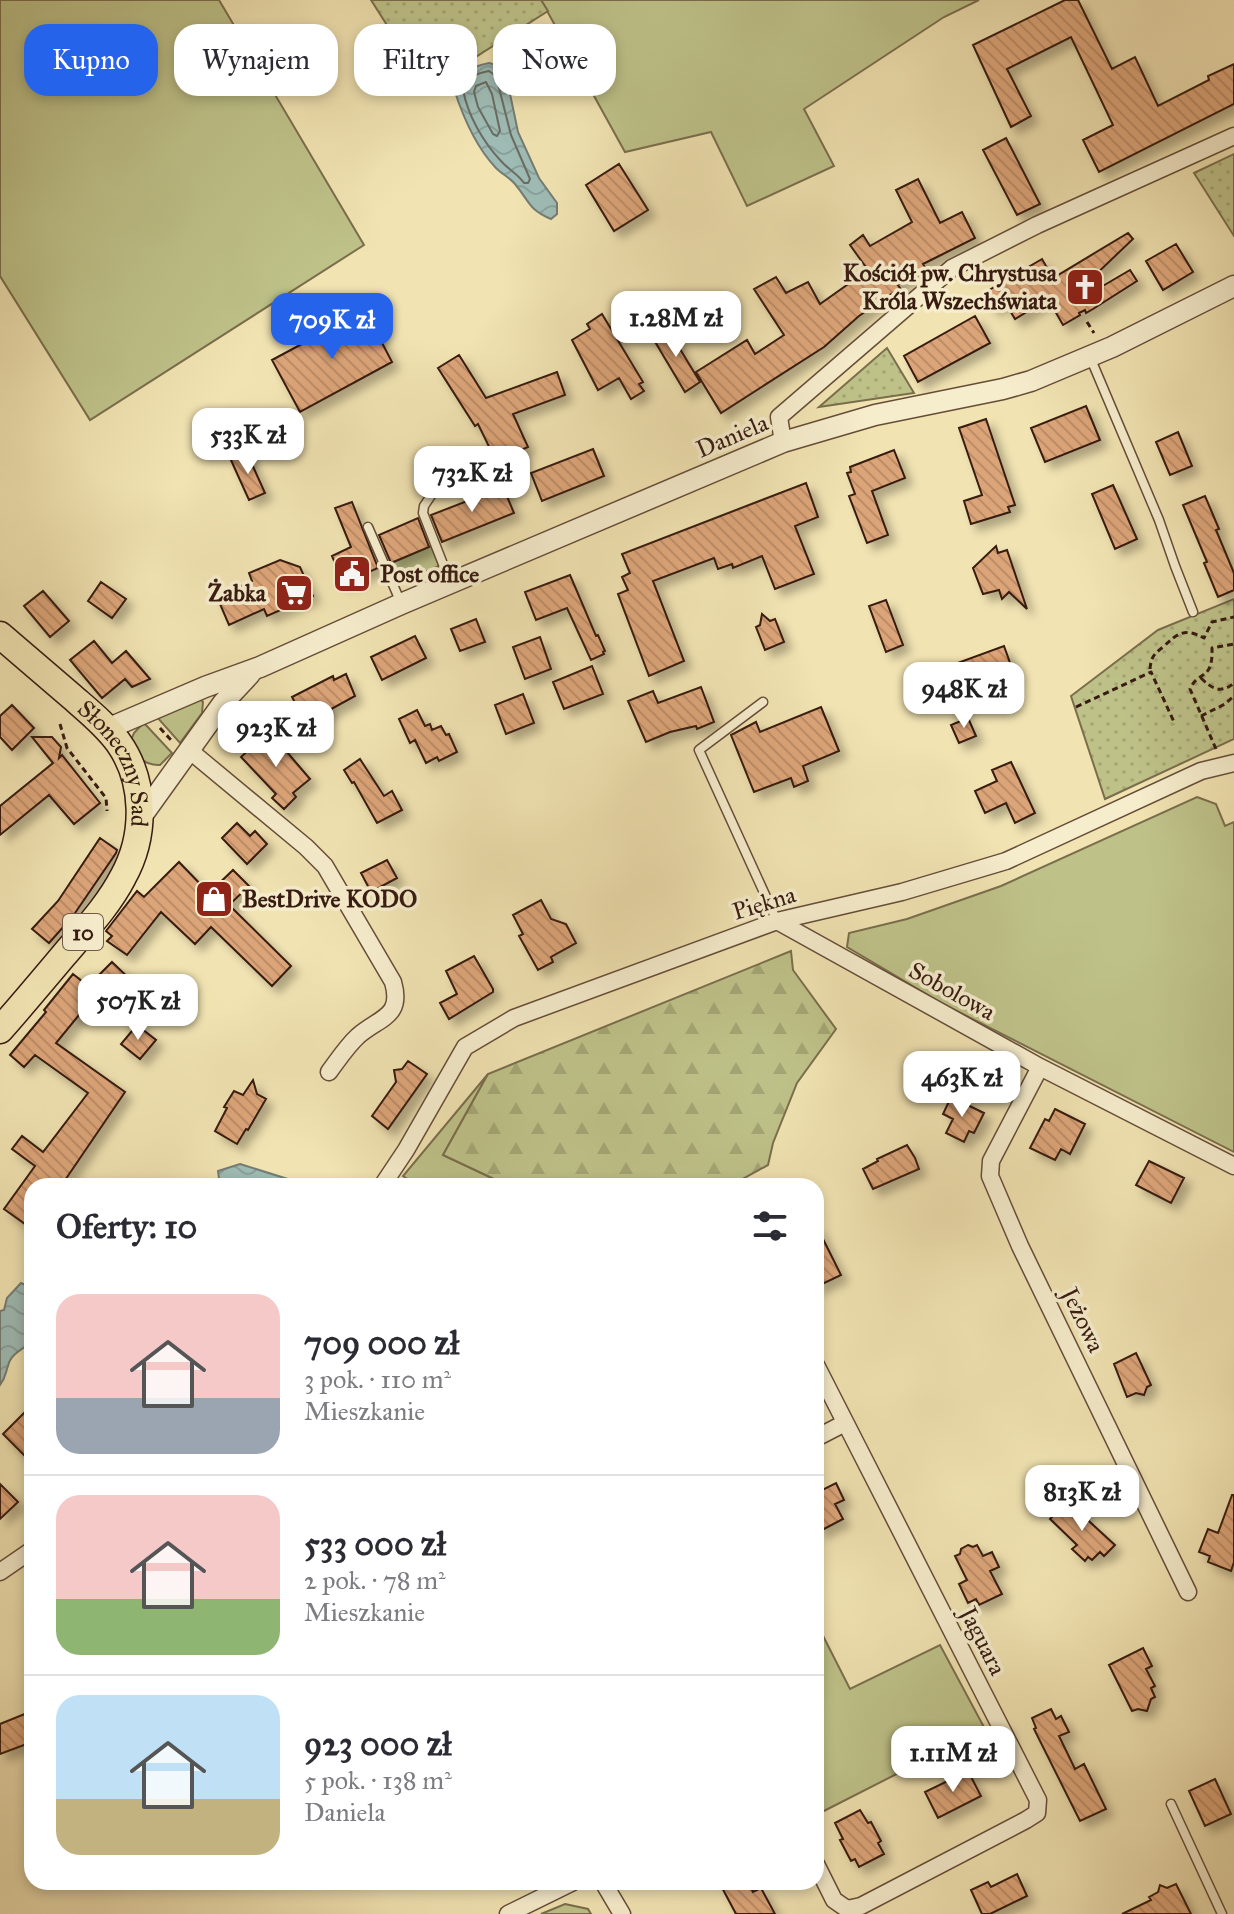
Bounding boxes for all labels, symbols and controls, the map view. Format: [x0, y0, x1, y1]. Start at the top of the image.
chip: Kupno [24, 24, 158, 96]
chip: Wynajem [174, 24, 338, 96]
chip: Filtry [354, 24, 477, 96]
chip: Nowe [493, 24, 616, 96]
place label: Kościół pw. Chrystusa Króla Wszechświata [843, 258, 1058, 316]
church icon: Kościół pw. Chrystusa Króla Wszechświata [1064, 266, 1106, 308]
pin: 1.28M zł [593, 291, 759, 359]
pin: 709K zł [258, 293, 406, 361]
text: 1.28M zł [629, 301, 723, 333]
text: 709K zł [289, 303, 375, 335]
street label: Daniela [692, 407, 773, 464]
pin: 533K zł [174, 408, 322, 476]
text: 533K zł [210, 418, 286, 450]
pin: 732K zł [398, 446, 546, 514]
text: 732K zł [432, 456, 512, 488]
public building icon: Post office [331, 553, 373, 595]
place label: Post office [380, 559, 479, 589]
supermarket icon: Żabka [273, 572, 315, 614]
place label: Żabka [208, 578, 267, 608]
pin: 948K zł [890, 662, 1038, 730]
text: 948K zł [921, 672, 1007, 704]
street label: Słoneczny Sad [71, 694, 155, 828]
pin: 923K zł [202, 701, 350, 769]
text: 923K zł [236, 711, 316, 743]
shop icon: BestDrive KODO [193, 878, 235, 920]
street label: Piękna [729, 879, 800, 927]
place label: BestDrive KODO [242, 884, 417, 914]
road number: 10 [63, 914, 103, 950]
street label: Sobolowa [904, 955, 1001, 1027]
pin: 507K zł [64, 974, 212, 1042]
text: 507K zł [96, 984, 180, 1016]
pin: 463K zł [888, 1051, 1036, 1119]
text: 463K zł [921, 1061, 1003, 1093]
icon: filters [748, 1204, 792, 1248]
text: Oferty: 10 [56, 1206, 197, 1247]
street label: Jeżowa [1053, 1280, 1112, 1358]
text: 709 000 zł [304, 1322, 459, 1363]
icon: home [120, 1326, 216, 1422]
text: 3 pok. · 110 m² [304, 1363, 451, 1395]
text: Mieszkanie [304, 1395, 425, 1427]
pin: 813K zł [1008, 1465, 1156, 1533]
text: 813K zł [1043, 1475, 1121, 1507]
text: 533 000 zł [304, 1523, 446, 1564]
icon: home [120, 1527, 216, 1623]
text: 2 pok. · 78 m² [304, 1564, 446, 1596]
text: Mieszkanie [304, 1596, 425, 1628]
street label: Jaguara [952, 1599, 1013, 1681]
text: 923 000 zł [304, 1723, 452, 1764]
pin: 1.11M zł [870, 1726, 1036, 1794]
icon: home [120, 1727, 216, 1823]
text: 1.11M zł [909, 1736, 997, 1768]
text: 5 pok. · 138 m² [304, 1764, 452, 1796]
text: Daniela [304, 1796, 385, 1828]

